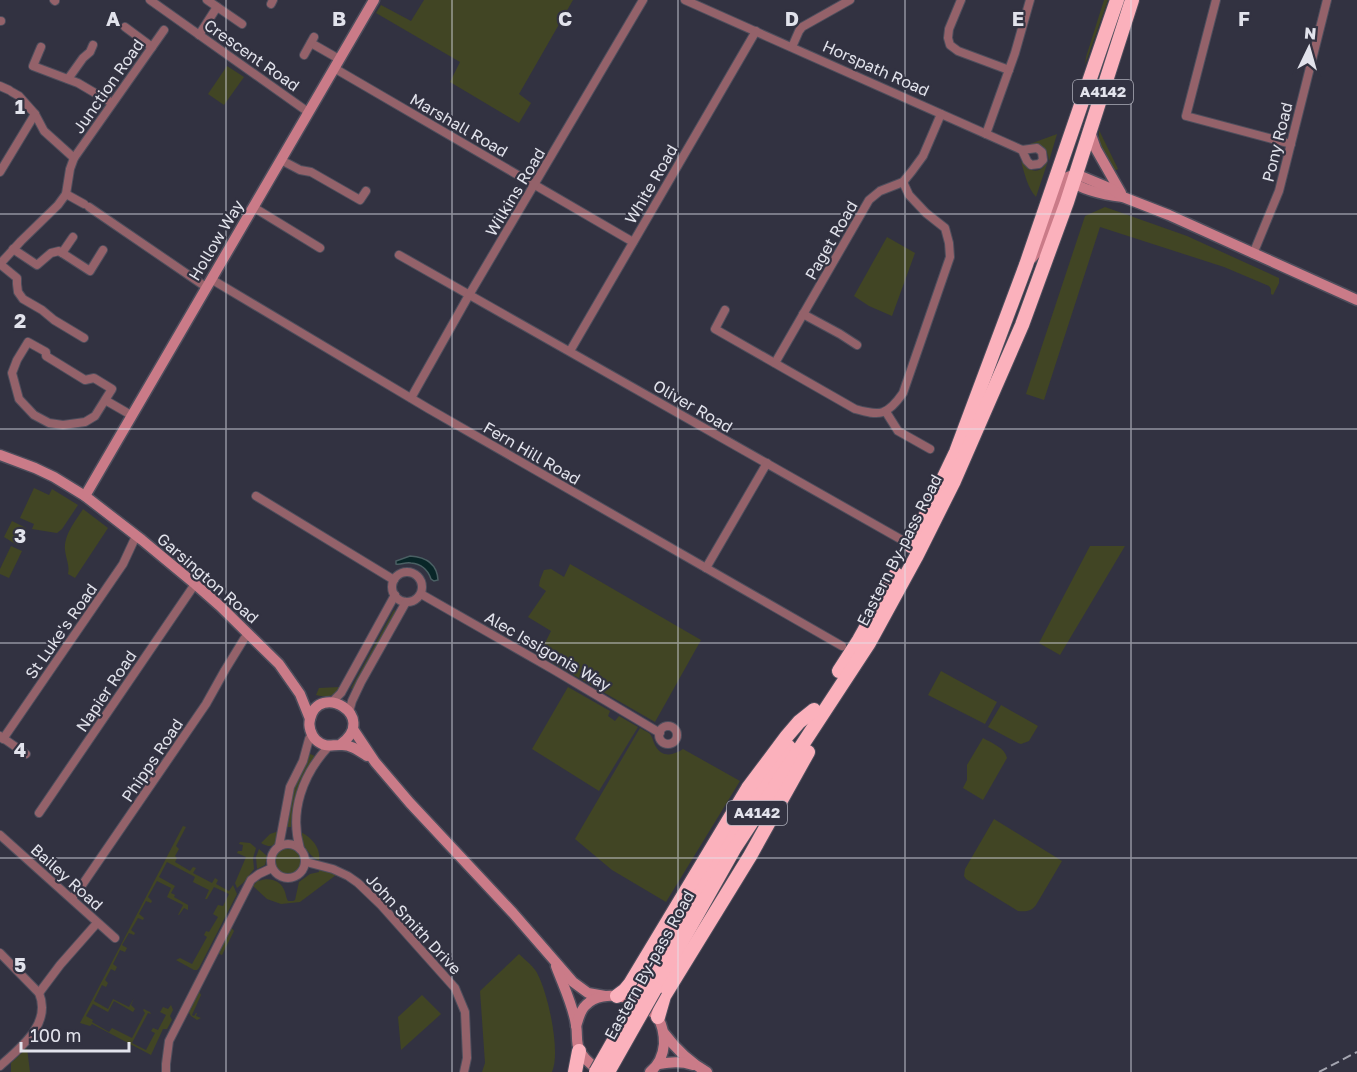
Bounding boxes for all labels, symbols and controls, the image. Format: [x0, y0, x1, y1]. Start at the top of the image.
text: A [106, 6, 120, 30]
text: B [332, 6, 346, 30]
text: C [558, 6, 572, 30]
text: D [785, 6, 799, 30]
text: E [1012, 6, 1024, 30]
text: F [1238, 6, 1250, 30]
street label: Crescent Road [200, 15, 304, 95]
north arrow [1279, 18, 1339, 78]
text: N [1303, 23, 1317, 44]
street label: Junction Road [68, 35, 148, 137]
street label: Horspath Road [820, 36, 932, 100]
road number: A4142 [1073, 80, 1133, 104]
street label: Marshall Road [406, 89, 512, 161]
text: 1 [15, 94, 25, 118]
street label: Pony Road [1257, 100, 1297, 184]
street label: White Road [620, 141, 682, 227]
street label: Wilkins Road [481, 144, 549, 240]
street label: Hollow Way [184, 196, 248, 284]
street label: Paget Road [800, 197, 862, 283]
text: 2 [14, 308, 26, 332]
street label: Oliver Road [650, 375, 736, 437]
street label: Fern Hill Road [480, 417, 584, 489]
street label: Eastern By-pass Road [852, 471, 946, 629]
text: 3 [14, 523, 26, 547]
street label: Garsington Road [153, 528, 263, 628]
street label: St Luke's Road [21, 579, 101, 683]
street label: Alec Issigonis Way [481, 607, 615, 695]
street label: Napier Road [71, 646, 141, 736]
street label: Phipps Road [117, 715, 187, 805]
text: 4 [14, 737, 26, 761]
road number: A4142 [727, 801, 787, 825]
street label: Bailey Road [27, 839, 107, 915]
street label: John Smith Drive [362, 869, 466, 979]
street label: Eastern By-pass Road [600, 887, 698, 1043]
text: 5 [14, 952, 26, 976]
scale bar [21, 1015, 129, 1053]
text: 100 m [30, 1024, 81, 1046]

